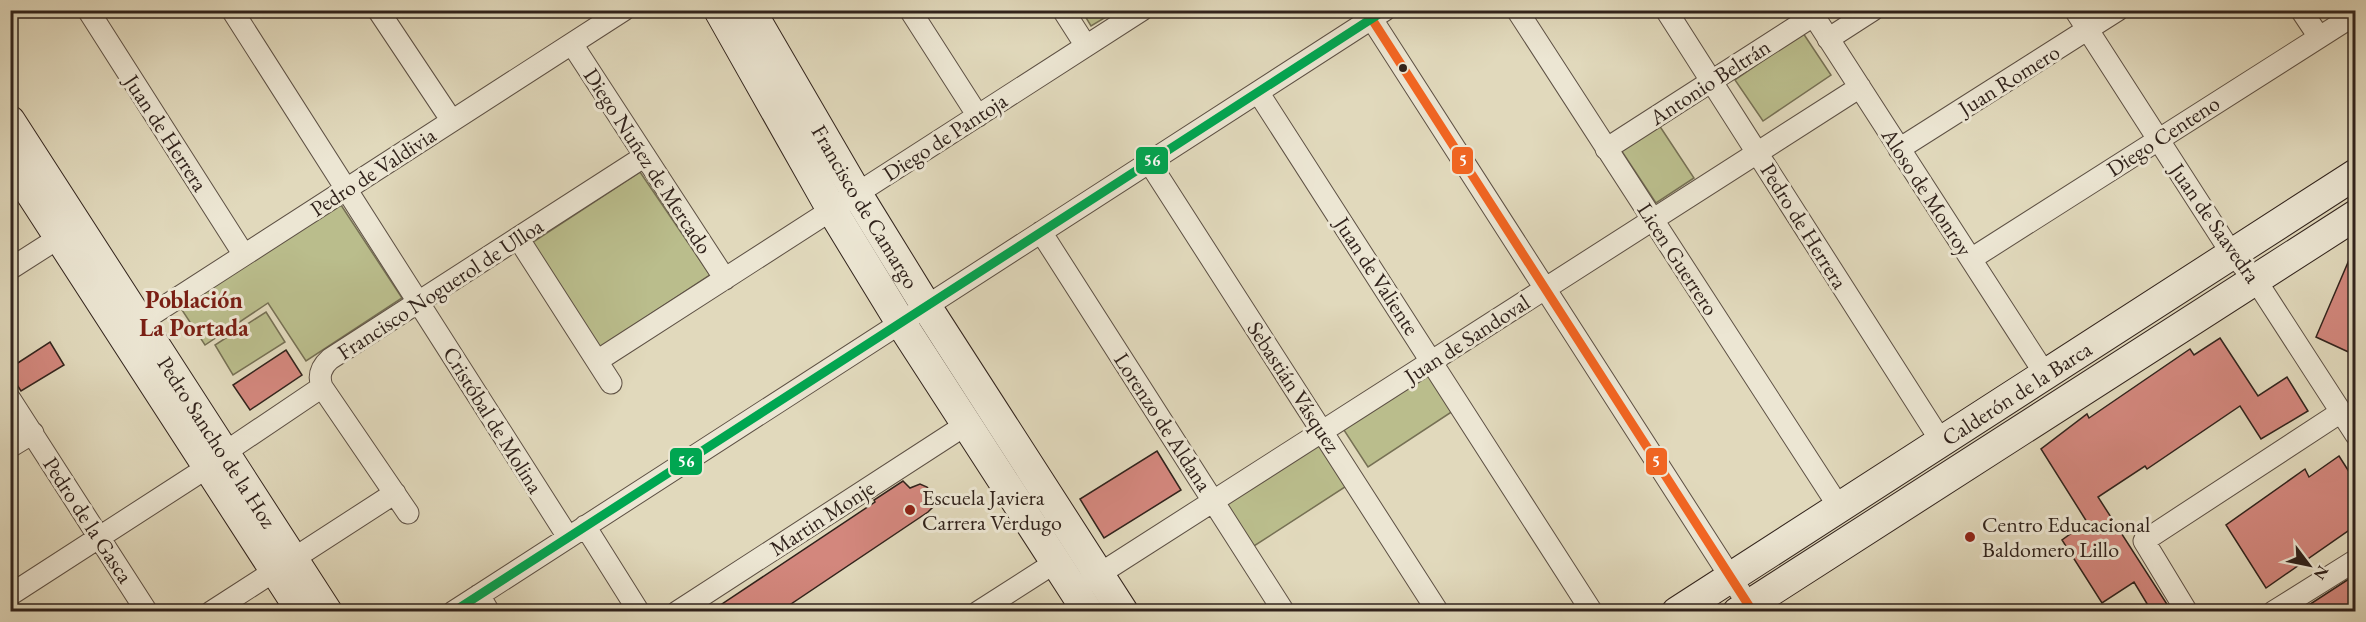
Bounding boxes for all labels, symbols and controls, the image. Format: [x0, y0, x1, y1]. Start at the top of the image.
street label: Antonio Beltrán [1643, 32, 1776, 132]
street label: Juan Romero [1951, 37, 2065, 124]
street label: Diego Nuñez de Mercado [577, 62, 719, 260]
unlabelled marker [1397, 62, 1409, 74]
street label: Juan de Herrera [116, 67, 215, 197]
street label: Diego de Pantoja [877, 86, 1013, 188]
street label: Diego Centeno [2101, 89, 2225, 183]
street label: Francisco de Camargo [805, 119, 926, 294]
street label: Pedro de Valdivia [305, 120, 442, 223]
street label: Aloso de Monroy [1874, 122, 1979, 262]
line badge: 56 [1135, 146, 1169, 175]
line badge: 5 [1451, 146, 1474, 175]
text: 56 [1144, 150, 1161, 171]
text: 5 [1459, 150, 1467, 171]
street label: Juan de Saavedra [2162, 156, 2267, 289]
street label: Pedro de Herrera [1754, 158, 1854, 295]
street label: Licen Guerrero [1631, 197, 1725, 321]
street label: Juan de Valiente [1327, 210, 1426, 341]
street label: Francisco Noguerol de Ulloa [331, 211, 549, 367]
district label: Población La Portada [139, 284, 249, 343]
street label: Juan de Sandoval [1397, 288, 1535, 391]
street label: Sebastián Vásquez [1241, 316, 1348, 459]
street label: Calderón de la Barca [1936, 334, 2097, 452]
street label: Cristóbal de Molina [436, 341, 550, 499]
street label: Lorenzo de Aldana [1107, 347, 1219, 497]
street label: Pedro Sancho de la Hoz [151, 351, 284, 534]
line badge: 56 [669, 447, 703, 476]
line badge: 5 [1645, 447, 1668, 476]
street label: Pedro de la Gasca [36, 451, 140, 589]
text: 56 [678, 451, 695, 472]
text: 5 [1652, 451, 1660, 472]
street label: Martin Monje [764, 473, 880, 563]
place label: Escuela Javiera Carrera Verdugo [922, 483, 1062, 537]
marker: Escuela Javiera Carrera Verdugo [903, 503, 917, 517]
place label: Centro Educacional Baldomero Lillo [1982, 510, 2150, 564]
marker: Centro Educacional Baldomero Lillo [1963, 530, 1977, 544]
north arrow [2279, 535, 2339, 595]
text: N [2309, 562, 2334, 584]

